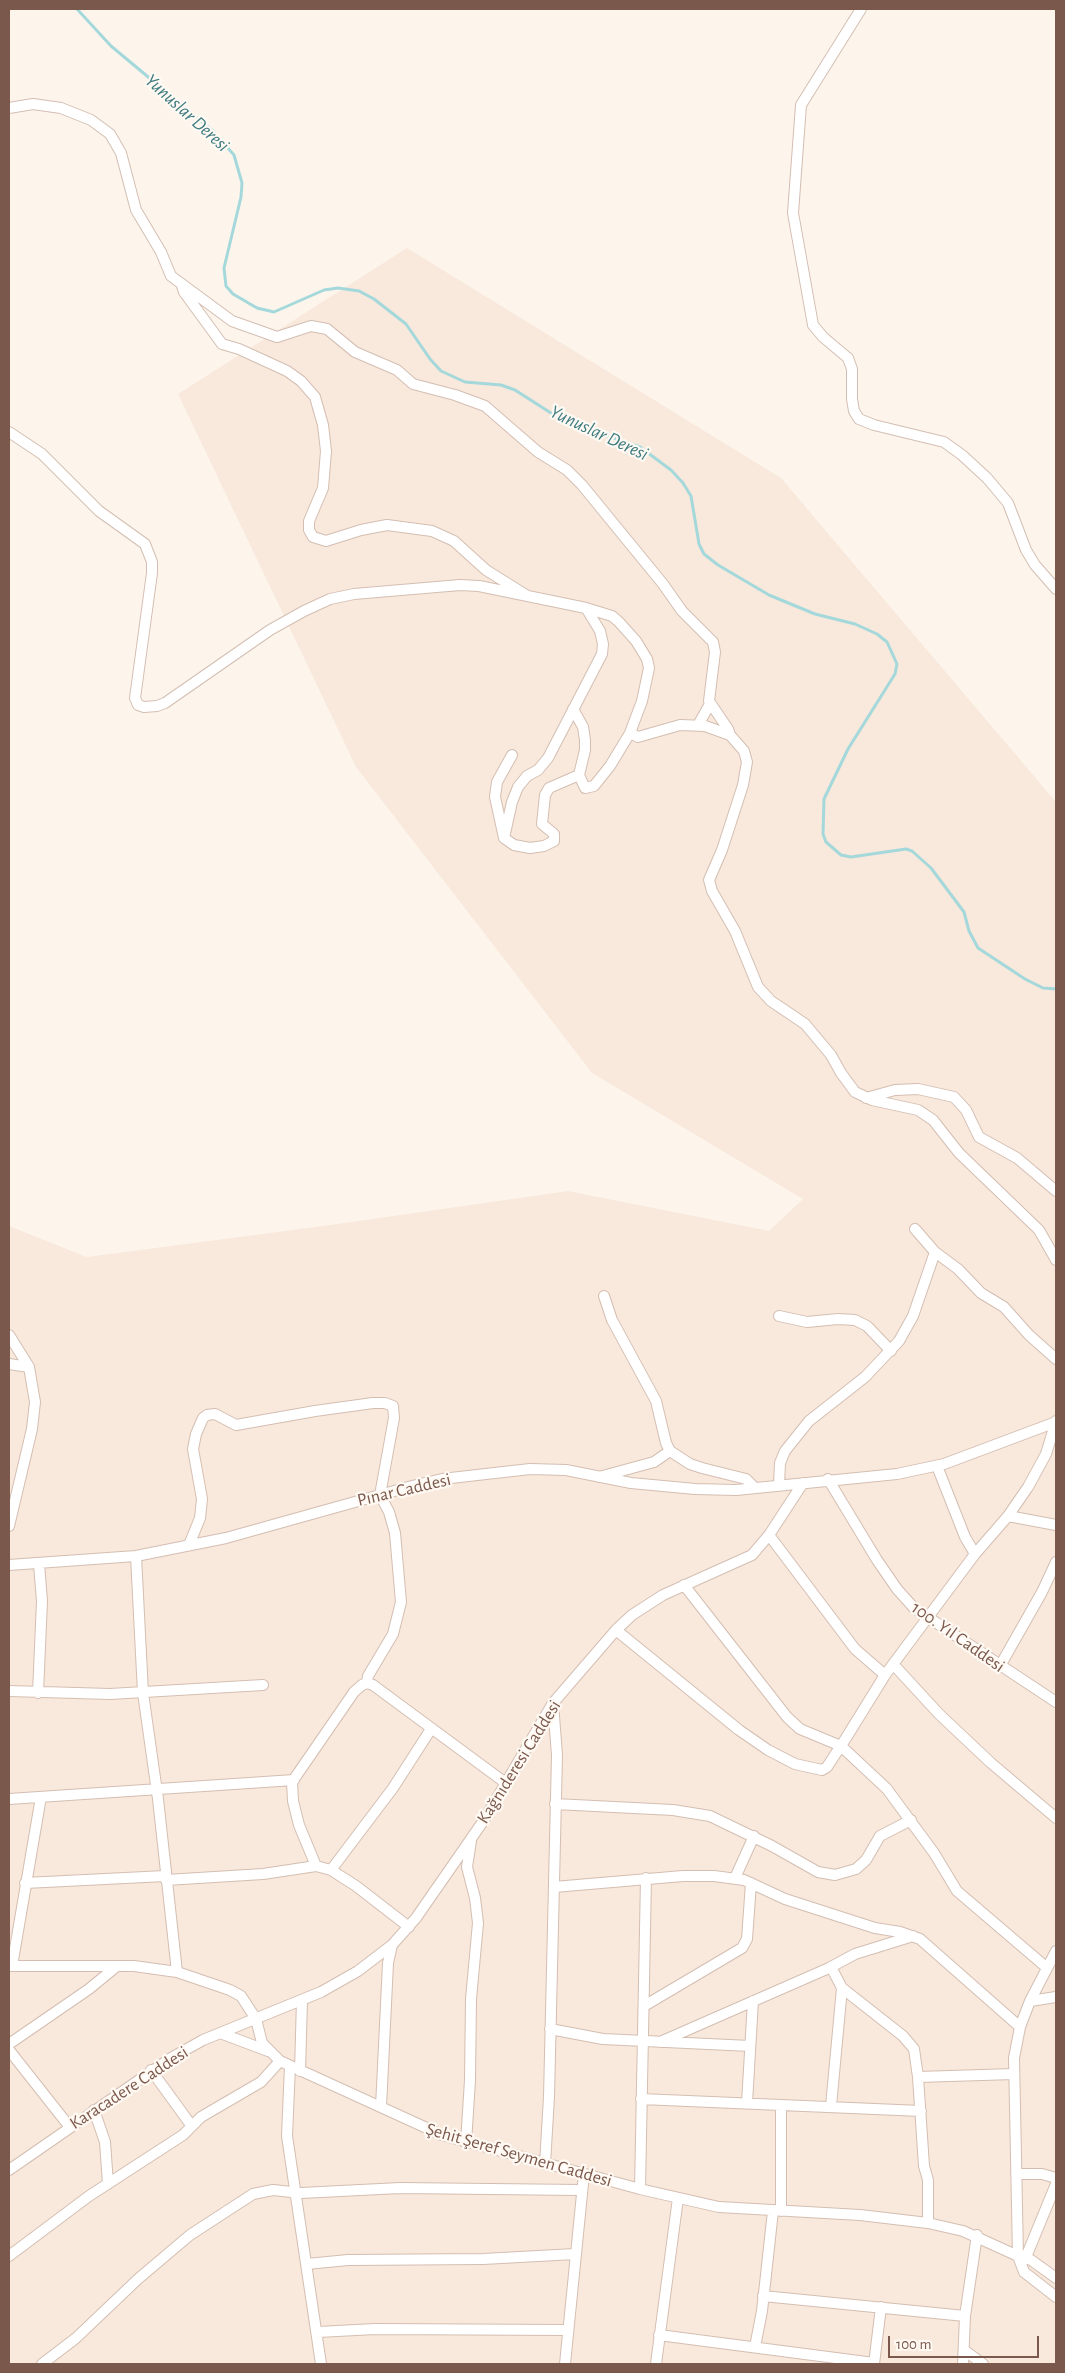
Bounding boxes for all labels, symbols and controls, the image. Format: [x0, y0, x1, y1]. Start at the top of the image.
water label: Yunuslar Deresi [140, 69, 234, 157]
water label: Yunuslar Deresi [546, 400, 652, 466]
street label: Pınar Caddesi [355, 1469, 453, 1511]
street label: 100. Yıl Caddesi [907, 1597, 1009, 1677]
street label: Kağnıderesi Caddesi [472, 1696, 566, 1828]
street label: Karacadere Caddesi [66, 2042, 192, 2134]
street label: Şehit Şeref Seymen Caddesi [423, 2118, 615, 2192]
scale bar [890, 2326, 1041, 2358]
text: 100 m [896, 2337, 931, 2352]

